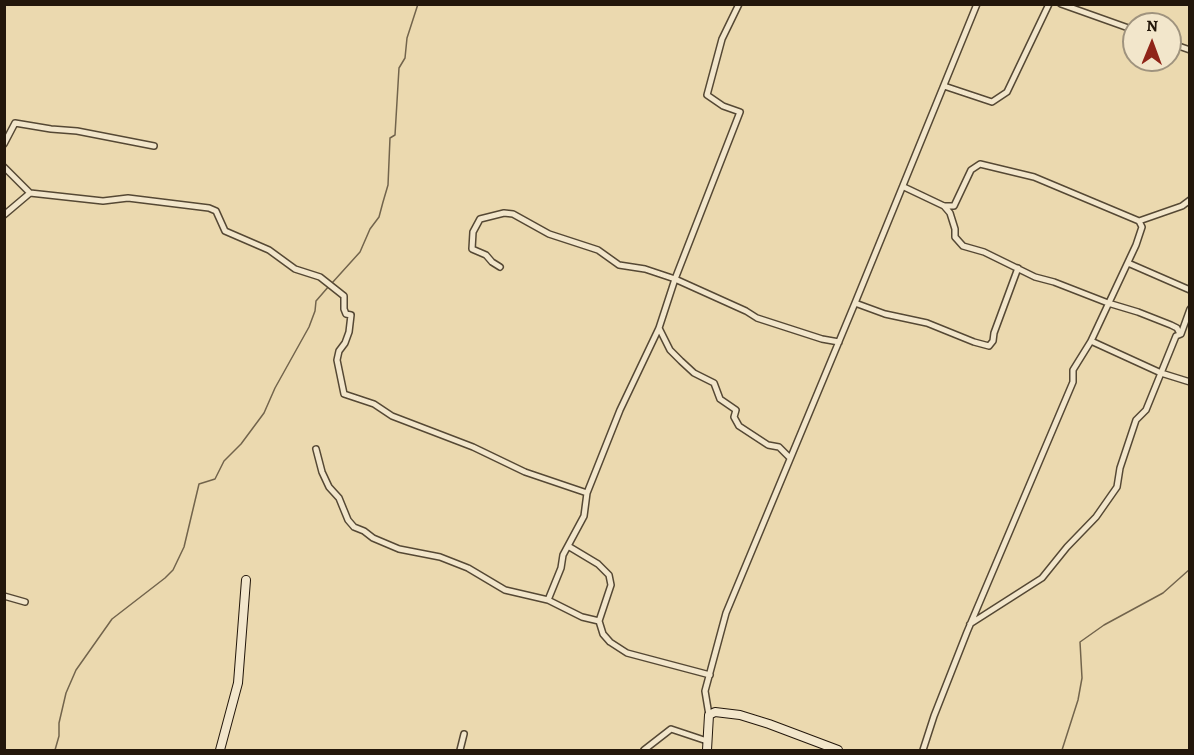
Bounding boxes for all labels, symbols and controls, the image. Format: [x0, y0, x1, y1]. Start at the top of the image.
north arrow [1122, 12, 1182, 72]
text: N [1146, 15, 1158, 37]

